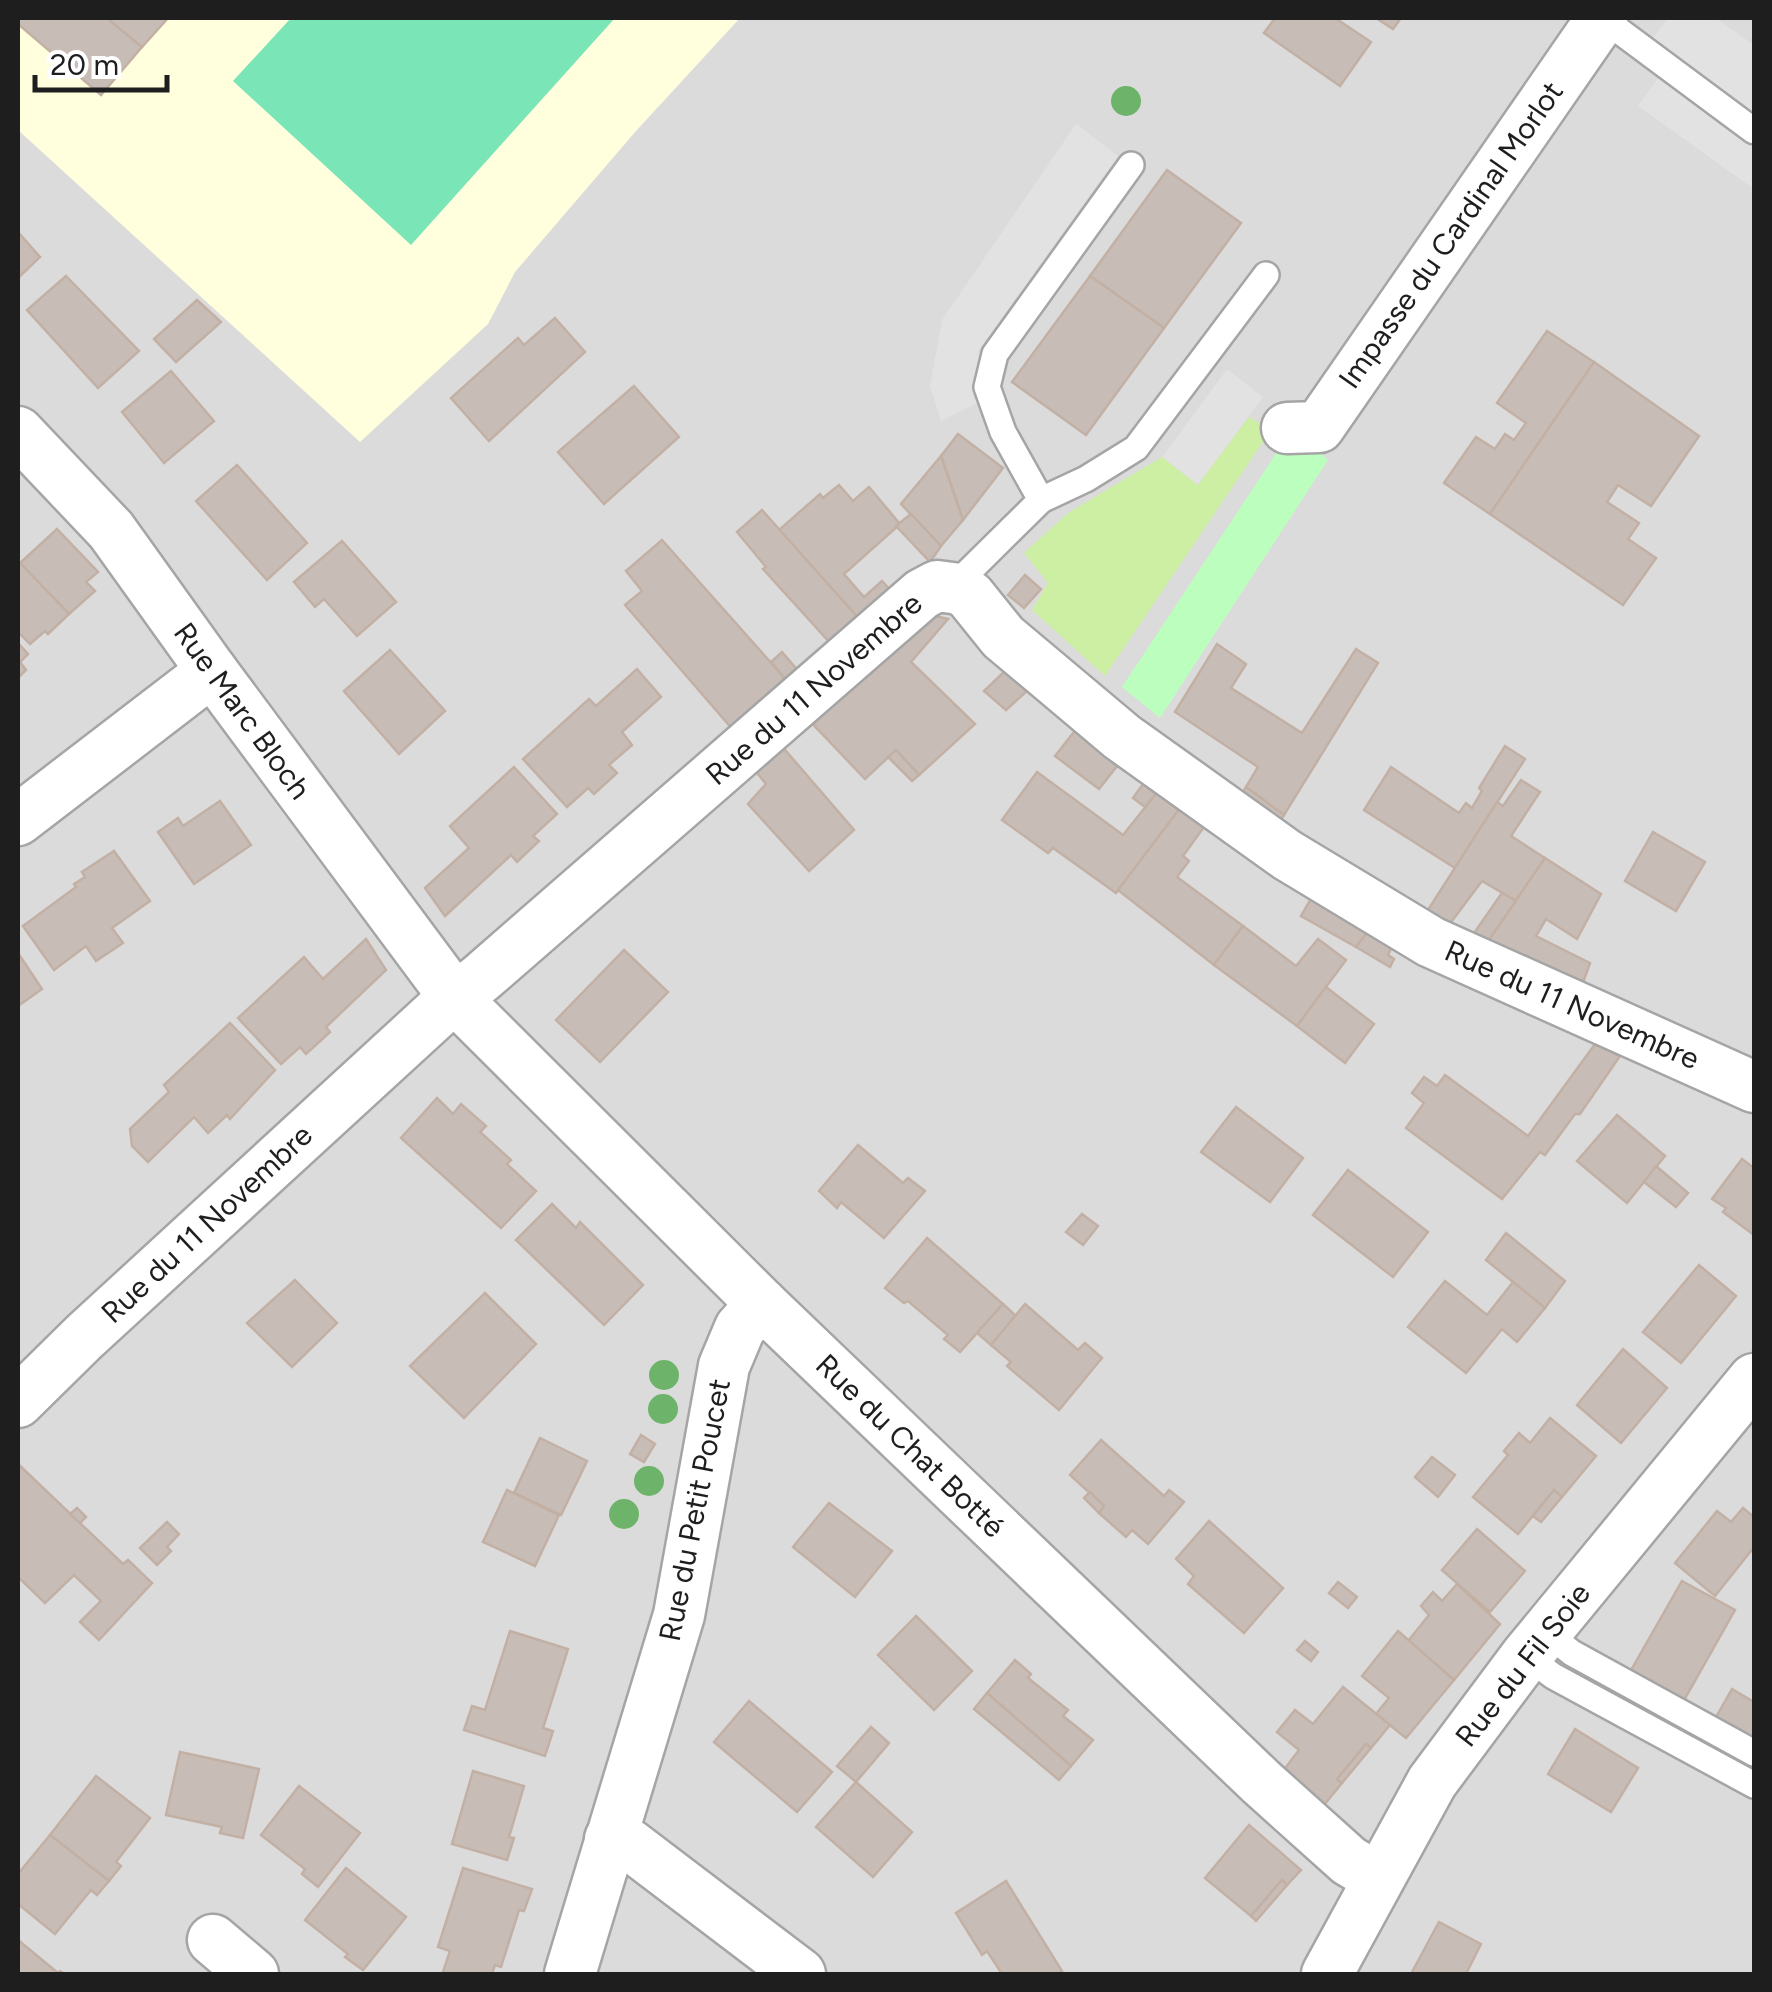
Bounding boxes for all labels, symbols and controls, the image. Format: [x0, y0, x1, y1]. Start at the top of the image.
scale bar [35, 30, 168, 92]
text: 20 m [50, 46, 119, 83]
street label: Impasse du Cardinal Morlot [1330, 74, 1571, 395]
street label: Rue du 11 Novembre [698, 585, 929, 793]
street label: Rue Marc Bloch [166, 615, 319, 806]
street label: Rue du 11 Novembre [1439, 932, 1705, 1077]
street label: Rue du 11 Novembre [94, 1116, 320, 1331]
street label: Rue du Chat Botté [808, 1346, 1012, 1545]
street label: Rue du Petit Poucet [651, 1375, 738, 1644]
street label: Rue du Fil Soie [1447, 1575, 1598, 1754]

